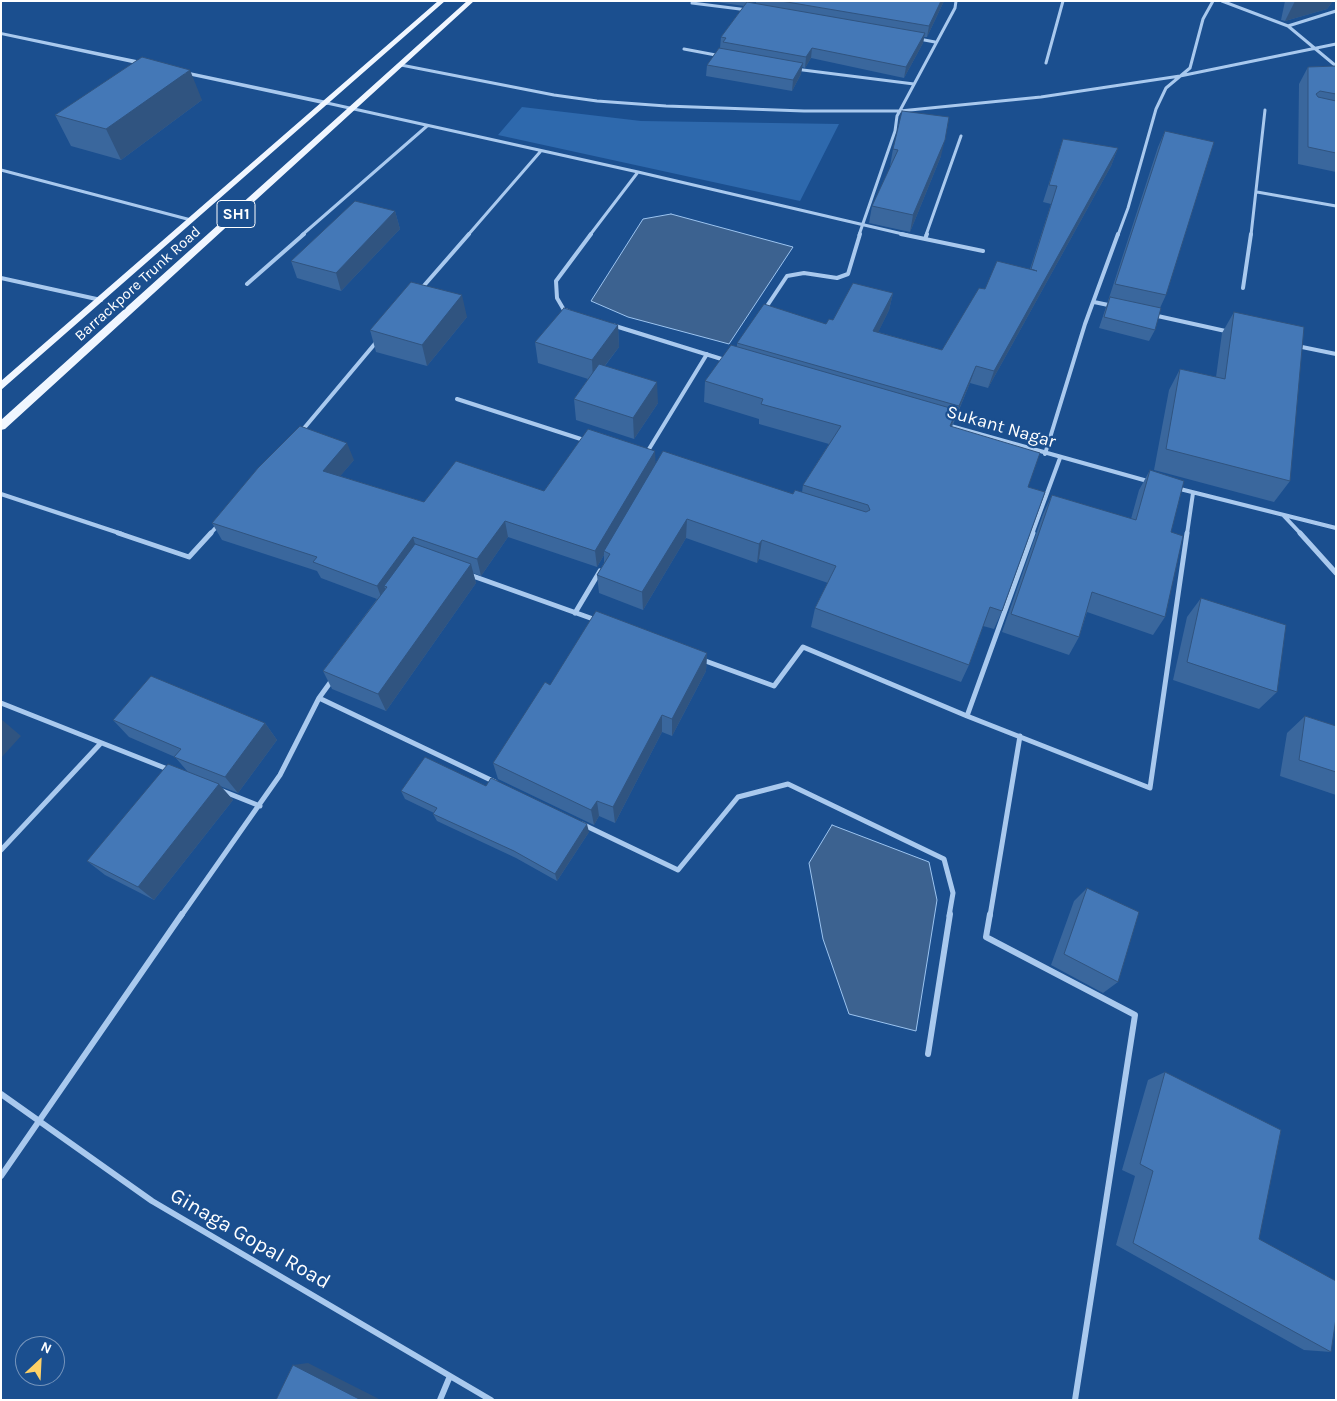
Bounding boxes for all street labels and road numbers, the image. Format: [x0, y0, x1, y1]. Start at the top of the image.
road number: SH1 [217, 200, 255, 228]
street label: Barrackpore Trunk Road [71, 223, 205, 345]
street label: Sukant Nagar [944, 401, 1058, 453]
street label: Ginaga Gopal Road [166, 1183, 334, 1295]

